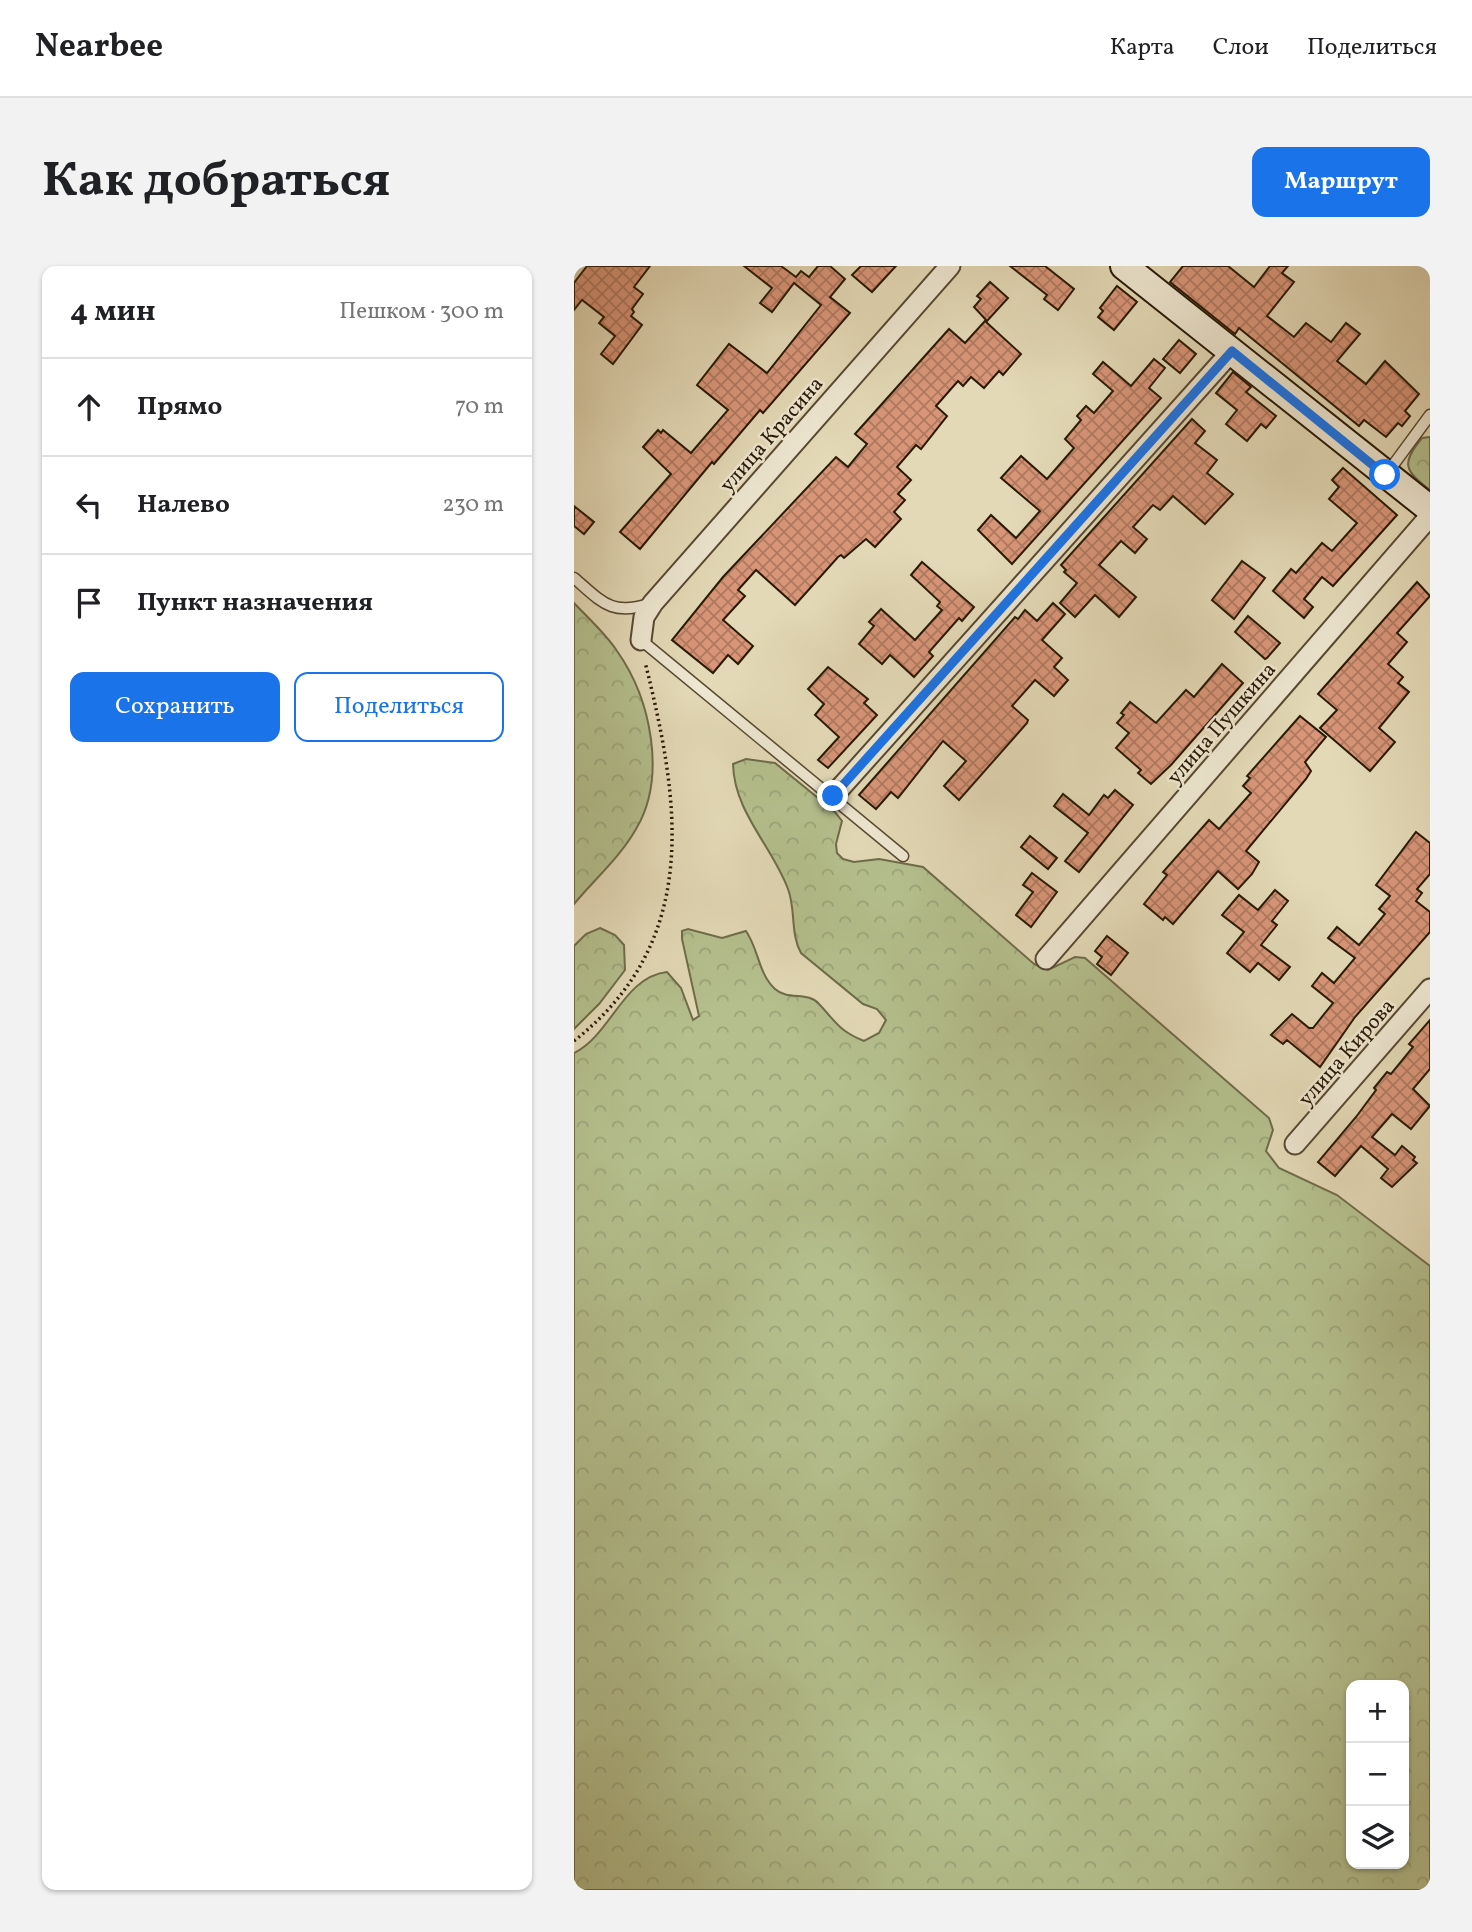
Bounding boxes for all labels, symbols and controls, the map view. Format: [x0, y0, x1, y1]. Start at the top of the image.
text: Nearbee [35, 25, 163, 71]
text: Карта [1110, 31, 1175, 65]
text: Слои [1213, 31, 1269, 65]
text: Поделиться [1307, 31, 1437, 65]
button: Маршрут [1252, 147, 1430, 217]
text: Как добраться [42, 148, 390, 217]
text: 4 мин [70, 291, 155, 333]
text: Пешком · 300 m [339, 296, 504, 328]
street label: улица Красина [714, 371, 831, 499]
icon: ahead [70, 388, 108, 426]
text: Прямо [137, 389, 222, 425]
text: 70 m [455, 391, 504, 423]
route start [1369, 459, 1400, 490]
icon: left [70, 486, 108, 524]
text: Налево [137, 487, 230, 523]
text: 230 m [442, 489, 504, 521]
icon: arrive [70, 584, 108, 622]
text: Пункт назначения [137, 585, 373, 621]
street label: улица Пушкина [1161, 656, 1283, 791]
button: Сохранить [70, 672, 280, 742]
button: Поделиться [294, 672, 504, 742]
route end [817, 780, 848, 811]
street label: улица Кирова [1292, 993, 1402, 1113]
map controls [1346, 1680, 1409, 1869]
button: + [1346, 1680, 1409, 1743]
button: − [1346, 1743, 1409, 1806]
button: layers [1346, 1806, 1409, 1869]

